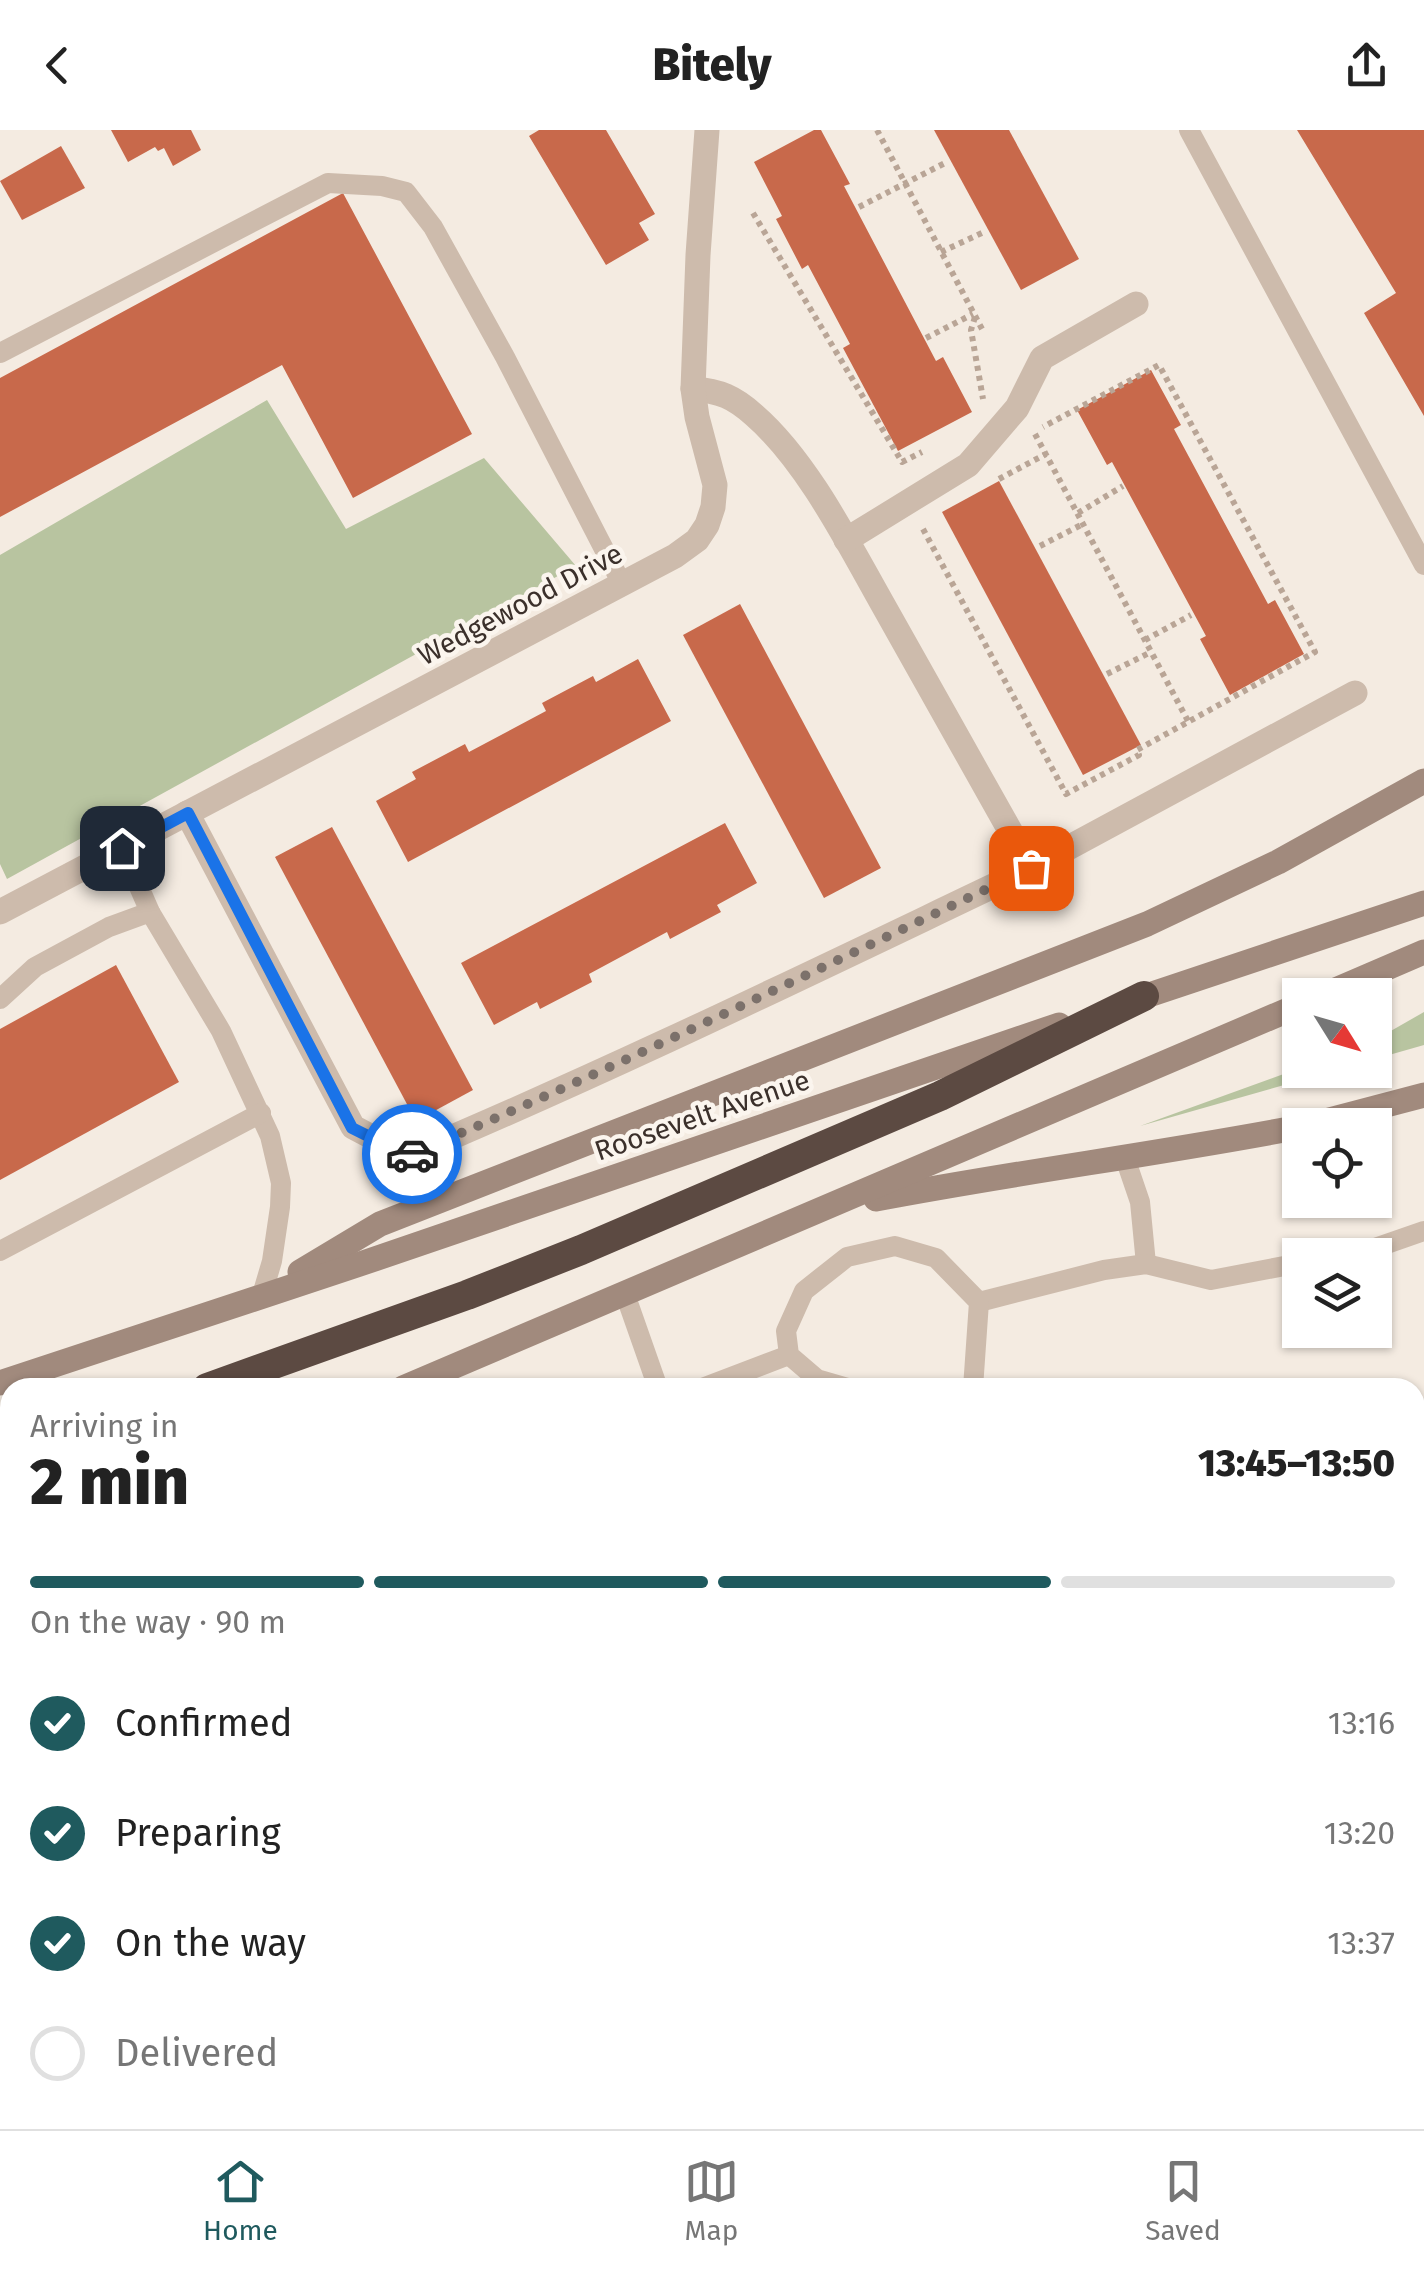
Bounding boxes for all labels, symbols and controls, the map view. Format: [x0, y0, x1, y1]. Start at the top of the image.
icon: back [30, 38, 85, 93]
text: Bitely [652, 38, 772, 92]
icon: share [1339, 38, 1394, 93]
street label: Wedgewood Drive [412, 537, 628, 672]
pin [80, 806, 165, 891]
icon: home [95, 821, 150, 876]
pin [989, 826, 1074, 911]
icon: bag [1004, 841, 1059, 896]
north arrow [1282, 978, 1392, 1088]
map controls [1282, 978, 1392, 1348]
street label: Roosevelt Avenue [590, 1063, 814, 1168]
courier [362, 1104, 462, 1204]
button: locate [1282, 1108, 1392, 1218]
icon: car [385, 1127, 440, 1182]
button: layers [1282, 1238, 1392, 1348]
text: Arriving in [30, 1407, 178, 1445]
text: 13:45–13:50 [1198, 1440, 1395, 1486]
text: 2 min [30, 1443, 189, 1521]
text: On the way · 90 m [30, 1603, 286, 1641]
icon: check [30, 1696, 85, 1751]
text: Confirmed [115, 1700, 293, 1746]
text: 13:16 [1328, 1704, 1395, 1742]
icon: check [30, 1806, 85, 1861]
text: Preparing [115, 1810, 281, 1856]
text: 13:20 [1324, 1814, 1395, 1852]
icon: check [30, 1916, 85, 1971]
text: On the way [115, 1920, 306, 1966]
text: 13:37 [1327, 1924, 1395, 1962]
text: Delivered [115, 2030, 278, 2076]
tab: Home [203, 2154, 278, 2247]
tab: Map [684, 2154, 739, 2247]
tab: Saved [1145, 2154, 1221, 2247]

